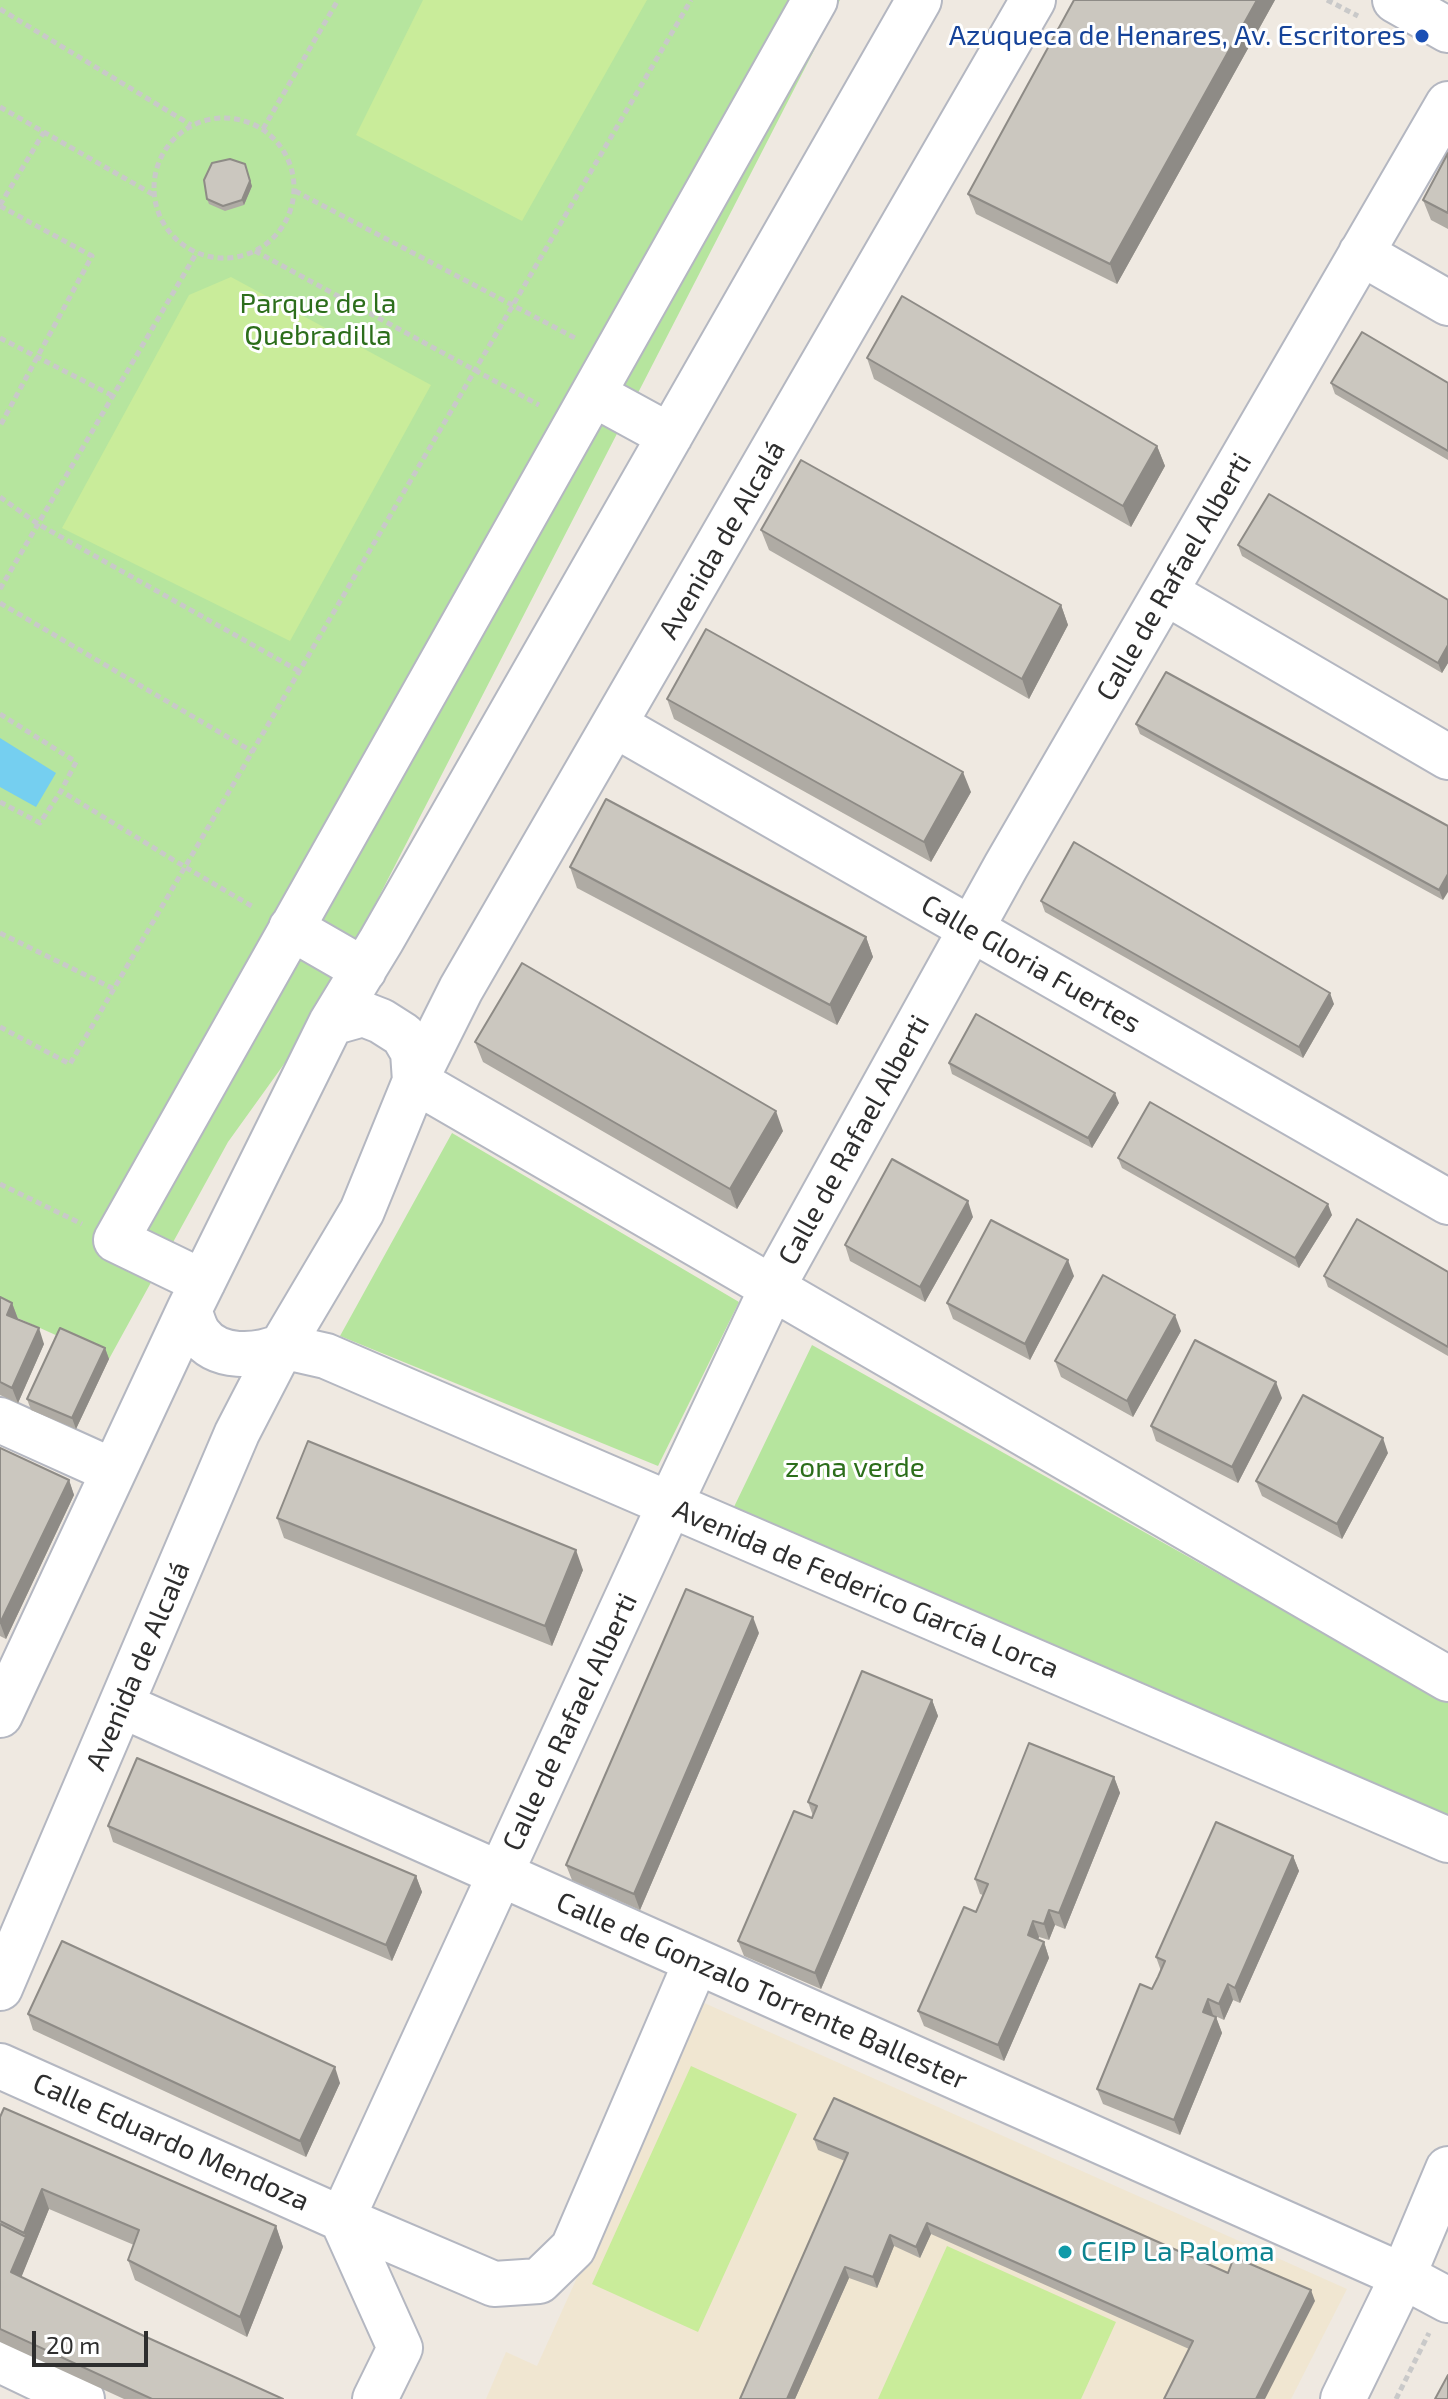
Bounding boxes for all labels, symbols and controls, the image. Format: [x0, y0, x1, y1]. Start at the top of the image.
place label: Azuqueca de Henares, Av. Escritores [949, 19, 1406, 53]
marker: Azuqueca de Henares, Av. Escritores [1413, 27, 1431, 45]
park label: Parque de la Quebradilla [240, 287, 396, 353]
street label: Avenida de Alcalá [652, 435, 792, 645]
street label: Calle de Rafael Alberti [1089, 447, 1259, 707]
street label: Calle Gloria Fuertes [915, 888, 1147, 1040]
street label: Calle de Rafael Alberti [771, 1009, 937, 1271]
park label: zona verde [785, 1451, 925, 1485]
street label: Avenida de Federico García Lorca [668, 1492, 1064, 1686]
street label: Avenida de Alcalá [79, 1557, 197, 1775]
street label: Calle de Rafael Alberti [496, 1588, 644, 1856]
street label: Calle de Gonzalo Torrente Ballester [551, 1885, 973, 2097]
street label: Calle Eduardo Mendoza [28, 2066, 314, 2218]
place label: CEIP La Paloma [1081, 2235, 1275, 2269]
marker: CEIP La Paloma [1056, 2243, 1074, 2261]
scale bar [36, 2315, 152, 2365]
text: 20 m [46, 2330, 100, 2359]

